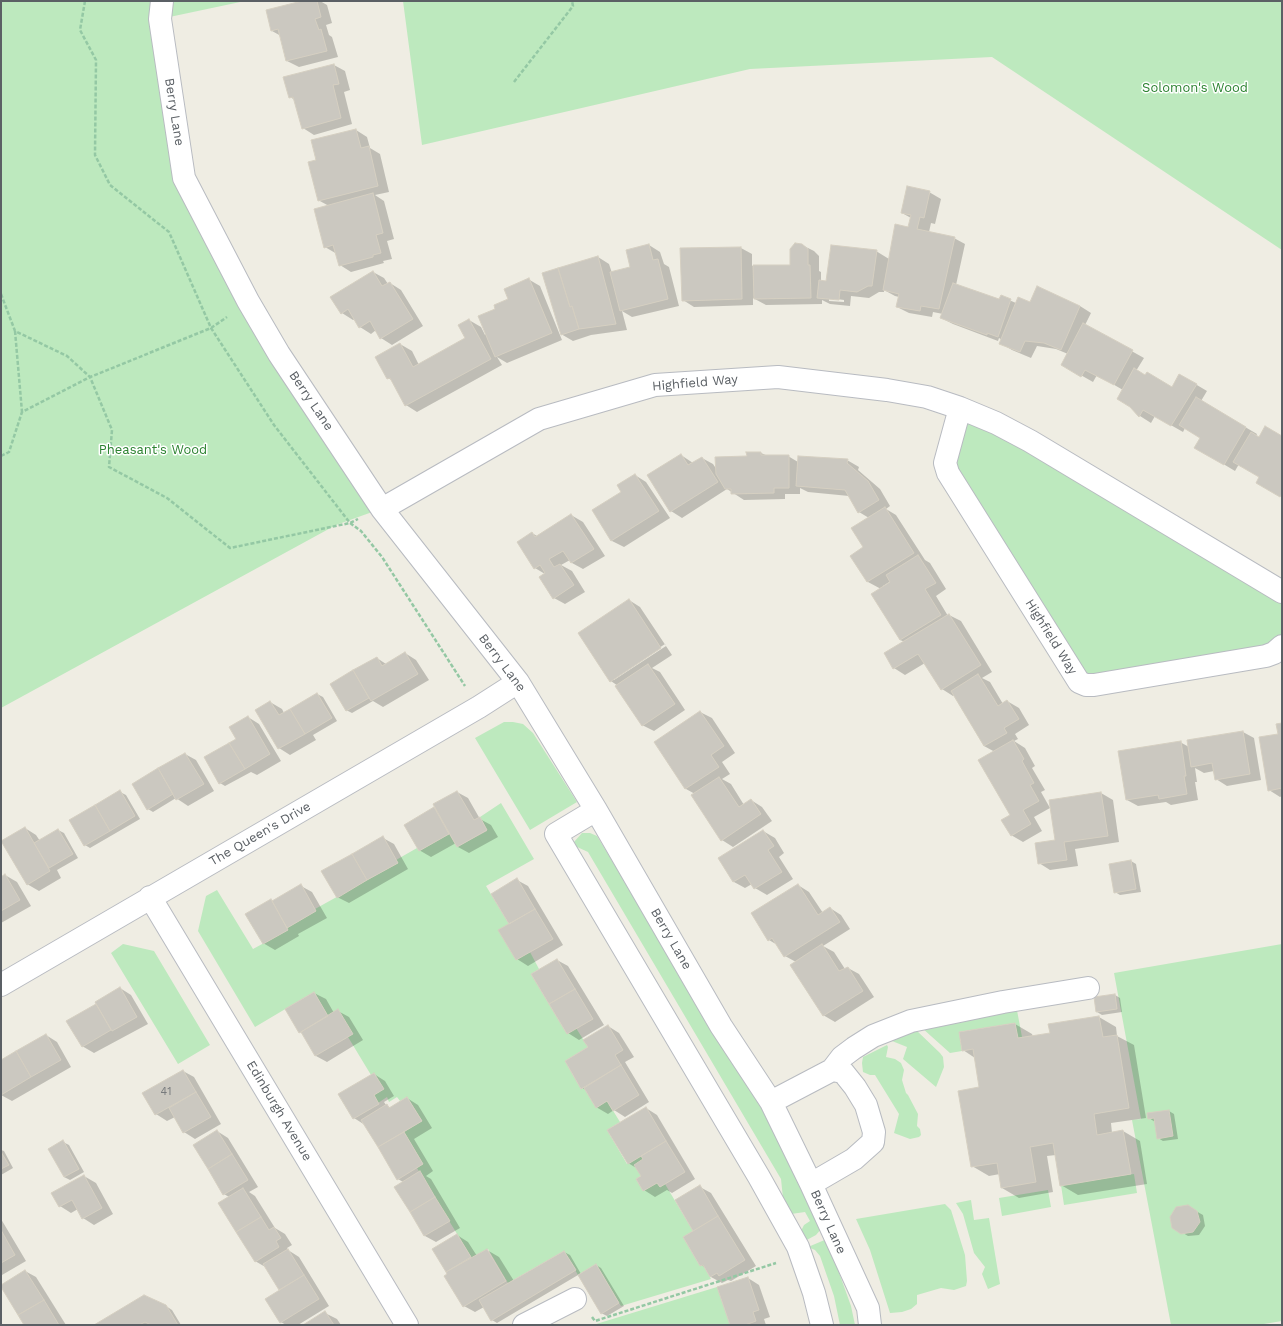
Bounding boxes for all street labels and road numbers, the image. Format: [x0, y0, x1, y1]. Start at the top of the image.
street label: Berry Lane [161, 77, 187, 147]
street label: Berry Lane [285, 368, 337, 434]
street label: Highfield Way [651, 371, 739, 395]
street label: Highfield Way [1022, 596, 1080, 678]
street label: Berry Lane [475, 631, 529, 695]
street label: The Queen's Drive [207, 799, 313, 869]
street label: Berry Lane [647, 905, 695, 973]
street label: Edinburgh Avenue [243, 1058, 315, 1164]
street label: Berry Lane [807, 1188, 849, 1256]

